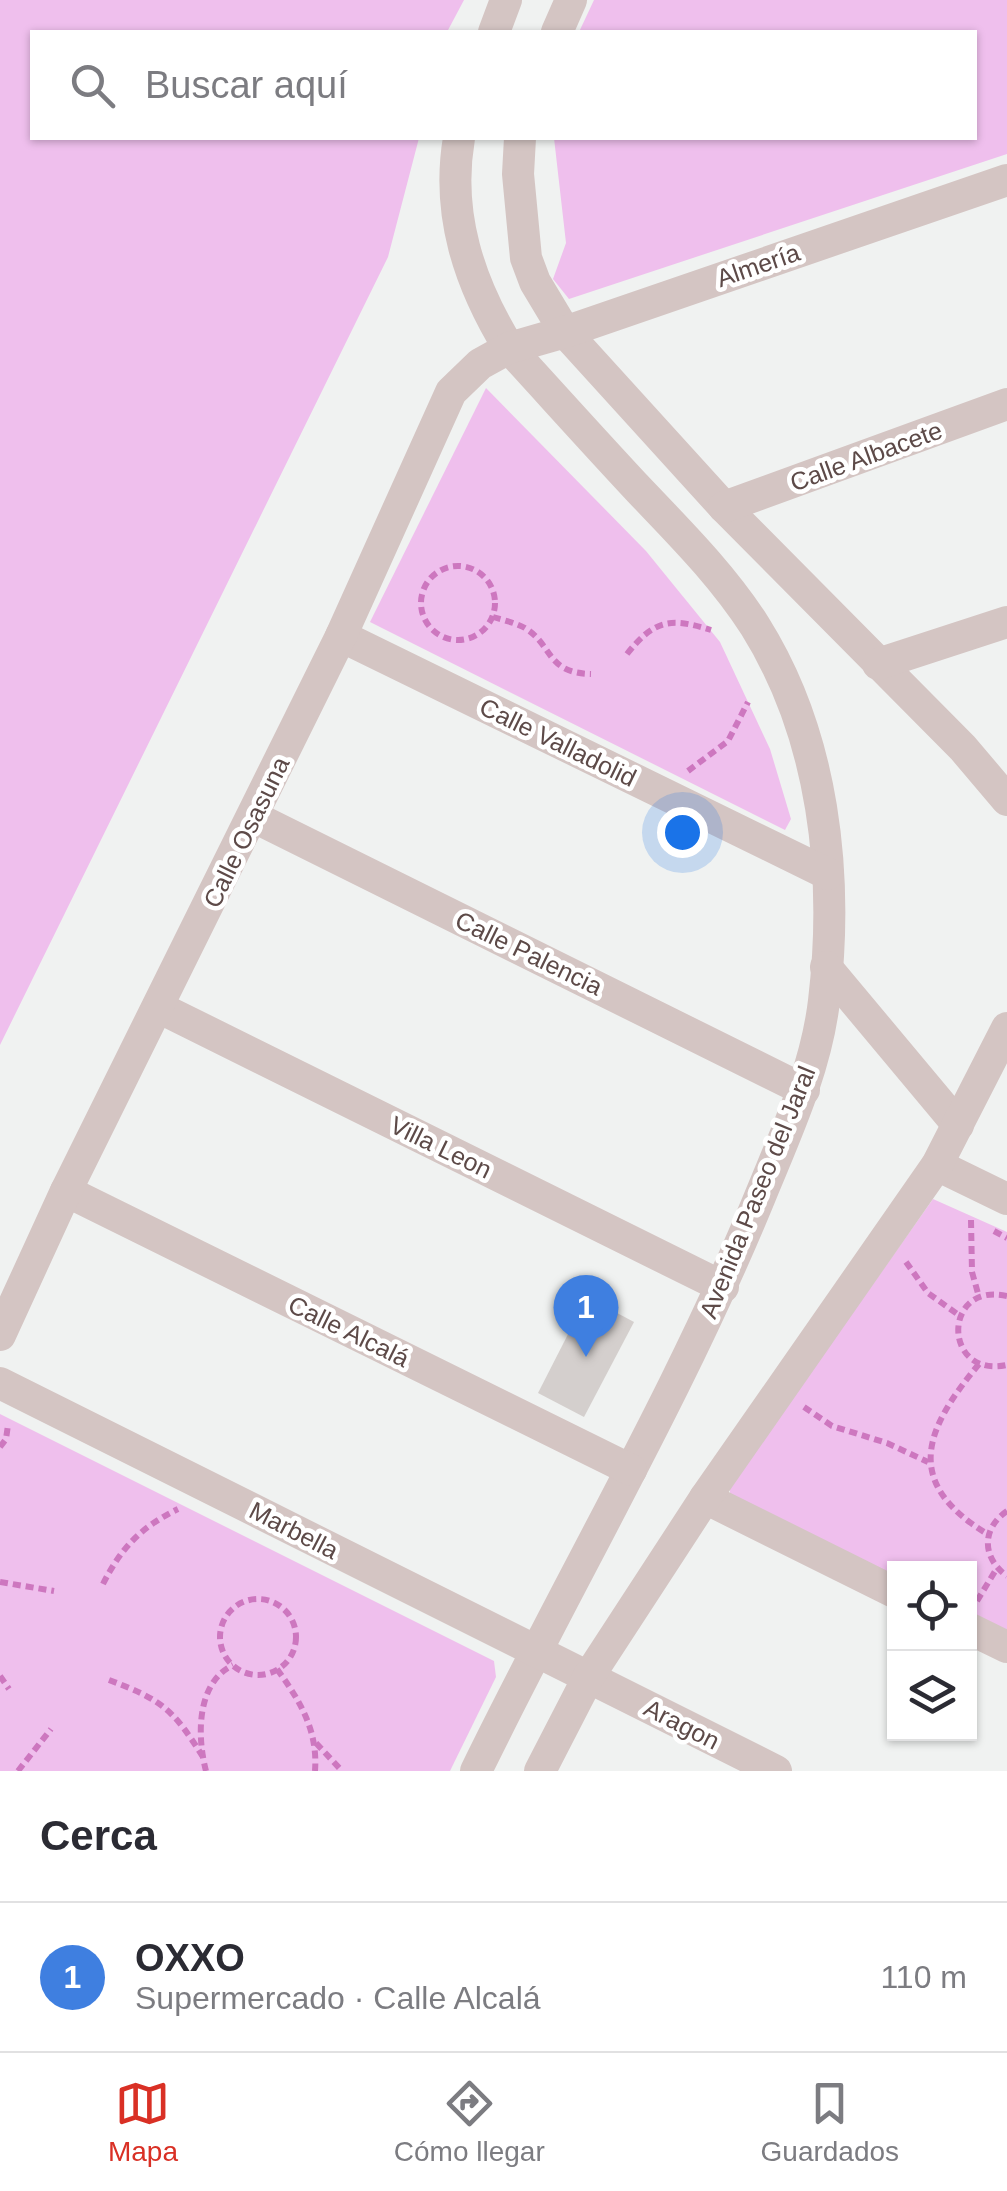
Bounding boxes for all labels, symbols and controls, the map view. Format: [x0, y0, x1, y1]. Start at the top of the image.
search box [30, 30, 977, 140]
icon: search [65, 58, 120, 113]
text: Buscar aquí [145, 64, 348, 106]
street label: Almería [713, 238, 803, 292]
street label: Calle Albacete [786, 416, 946, 496]
street label: Calle Valladolid [475, 692, 641, 792]
street label: Calle Osasuna [197, 752, 295, 912]
your location [657, 807, 708, 858]
street label: Calle Palencia [451, 905, 607, 1001]
street label: Avenida Paseo del Jaral [694, 1062, 820, 1322]
street label: Villa Leon [386, 1110, 496, 1184]
pin: 1 [554, 1274, 618, 1357]
street label: Calle Alcalá [284, 1290, 414, 1372]
street label: Marbella [245, 1496, 343, 1564]
map controls [887, 1561, 977, 1741]
button: locate [887, 1561, 977, 1651]
button: layers [887, 1651, 977, 1741]
street label: Aragon [640, 1693, 724, 1755]
text: Cerca [40, 1812, 157, 1859]
text: OXXO [135, 1937, 245, 1979]
text: 1 [64, 1959, 81, 1995]
text: 110 m [880, 1959, 967, 1995]
text: Supermercado · Calle Alcalá [135, 1980, 541, 2016]
tab: Mapa [108, 2076, 178, 2168]
tab: Cómo llegar [394, 2076, 545, 2168]
tab: Guardados [761, 2076, 899, 2168]

